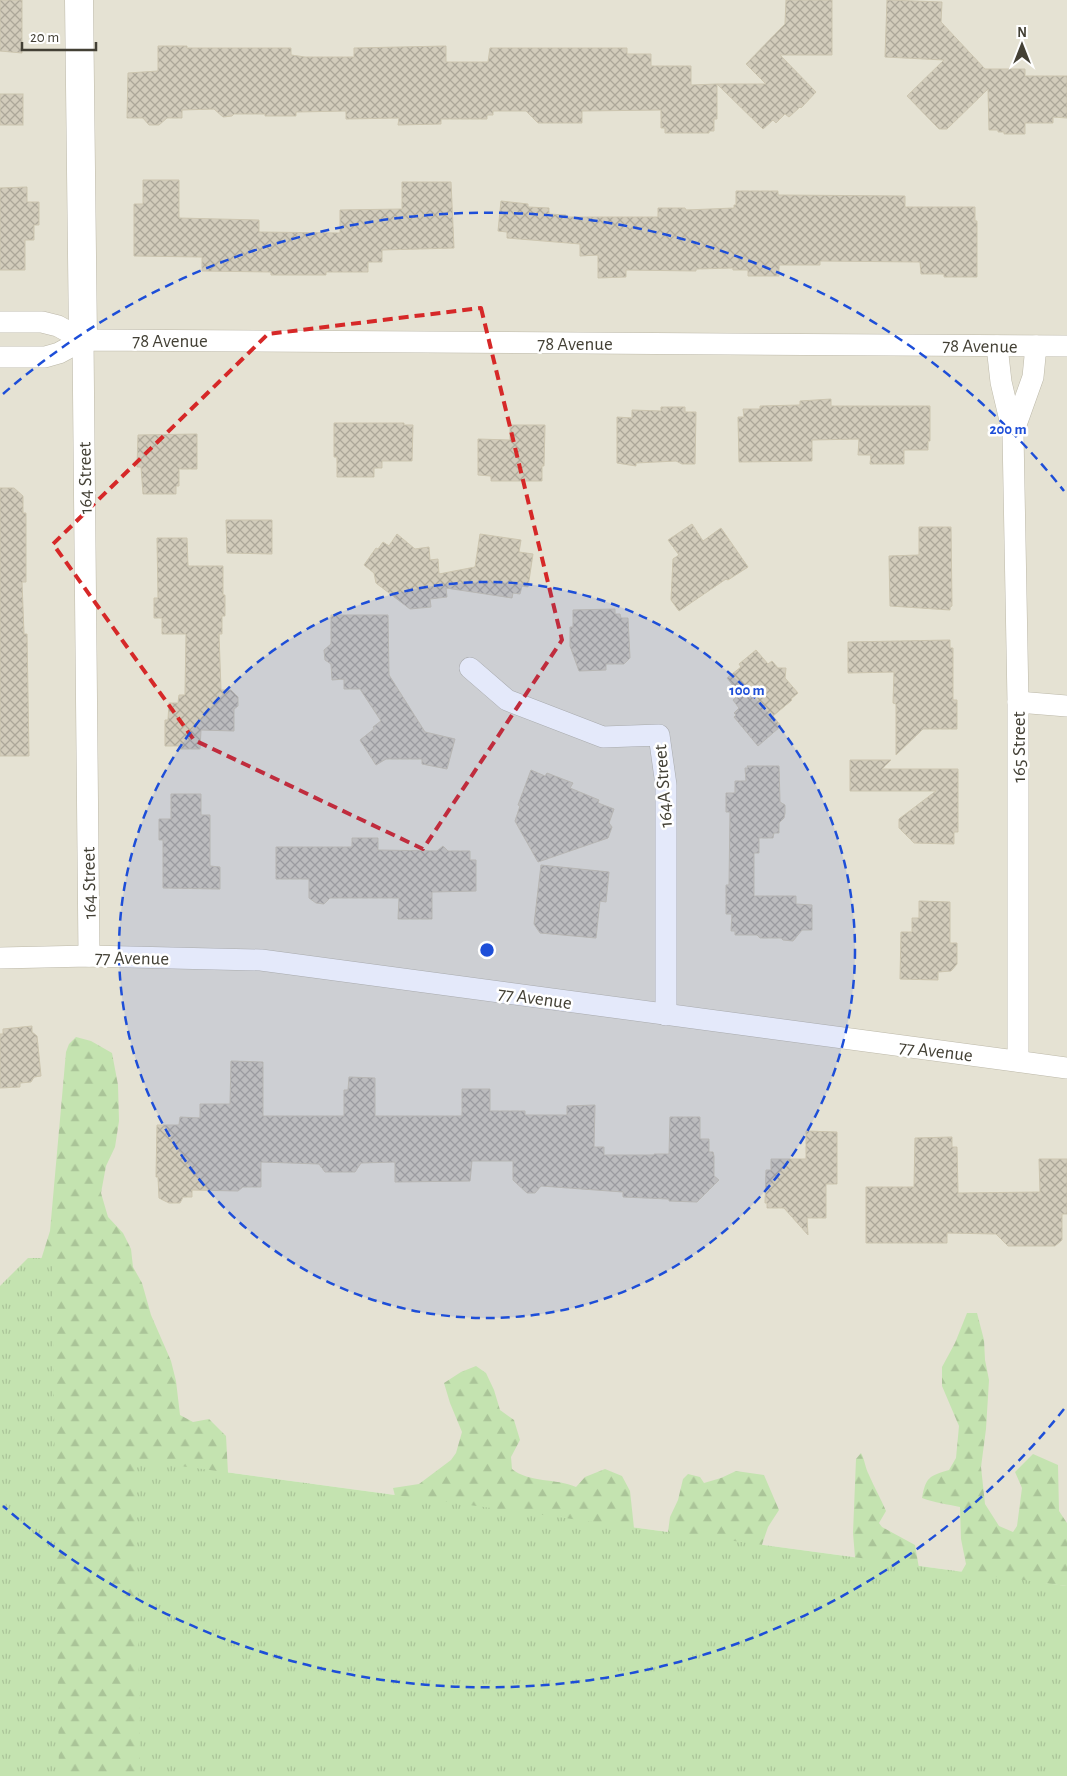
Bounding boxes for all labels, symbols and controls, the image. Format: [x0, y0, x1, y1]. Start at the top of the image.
scale bar [22, 20, 96, 52]
north arrow [997, 20, 1047, 70]
text: N [1017, 26, 1027, 40]
text: 20 m [30, 30, 59, 45]
street label: 78 Avenue [132, 332, 208, 351]
street label: 78 Avenue [537, 335, 613, 354]
street label: 78 Avenue [942, 336, 1018, 357]
text: 200 m [989, 422, 1027, 437]
street label: 164 Street [75, 442, 96, 514]
text: 100 m [729, 683, 765, 698]
street label: 165 Street [1010, 711, 1029, 783]
street label: 164A Street [651, 744, 676, 828]
street label: 164 Street [79, 847, 100, 919]
centre of rings [478, 941, 496, 959]
street label: 77 Avenue [95, 948, 169, 969]
street label: 77 Avenue [497, 984, 573, 1013]
street label: 77 Avenue [898, 1038, 974, 1065]

